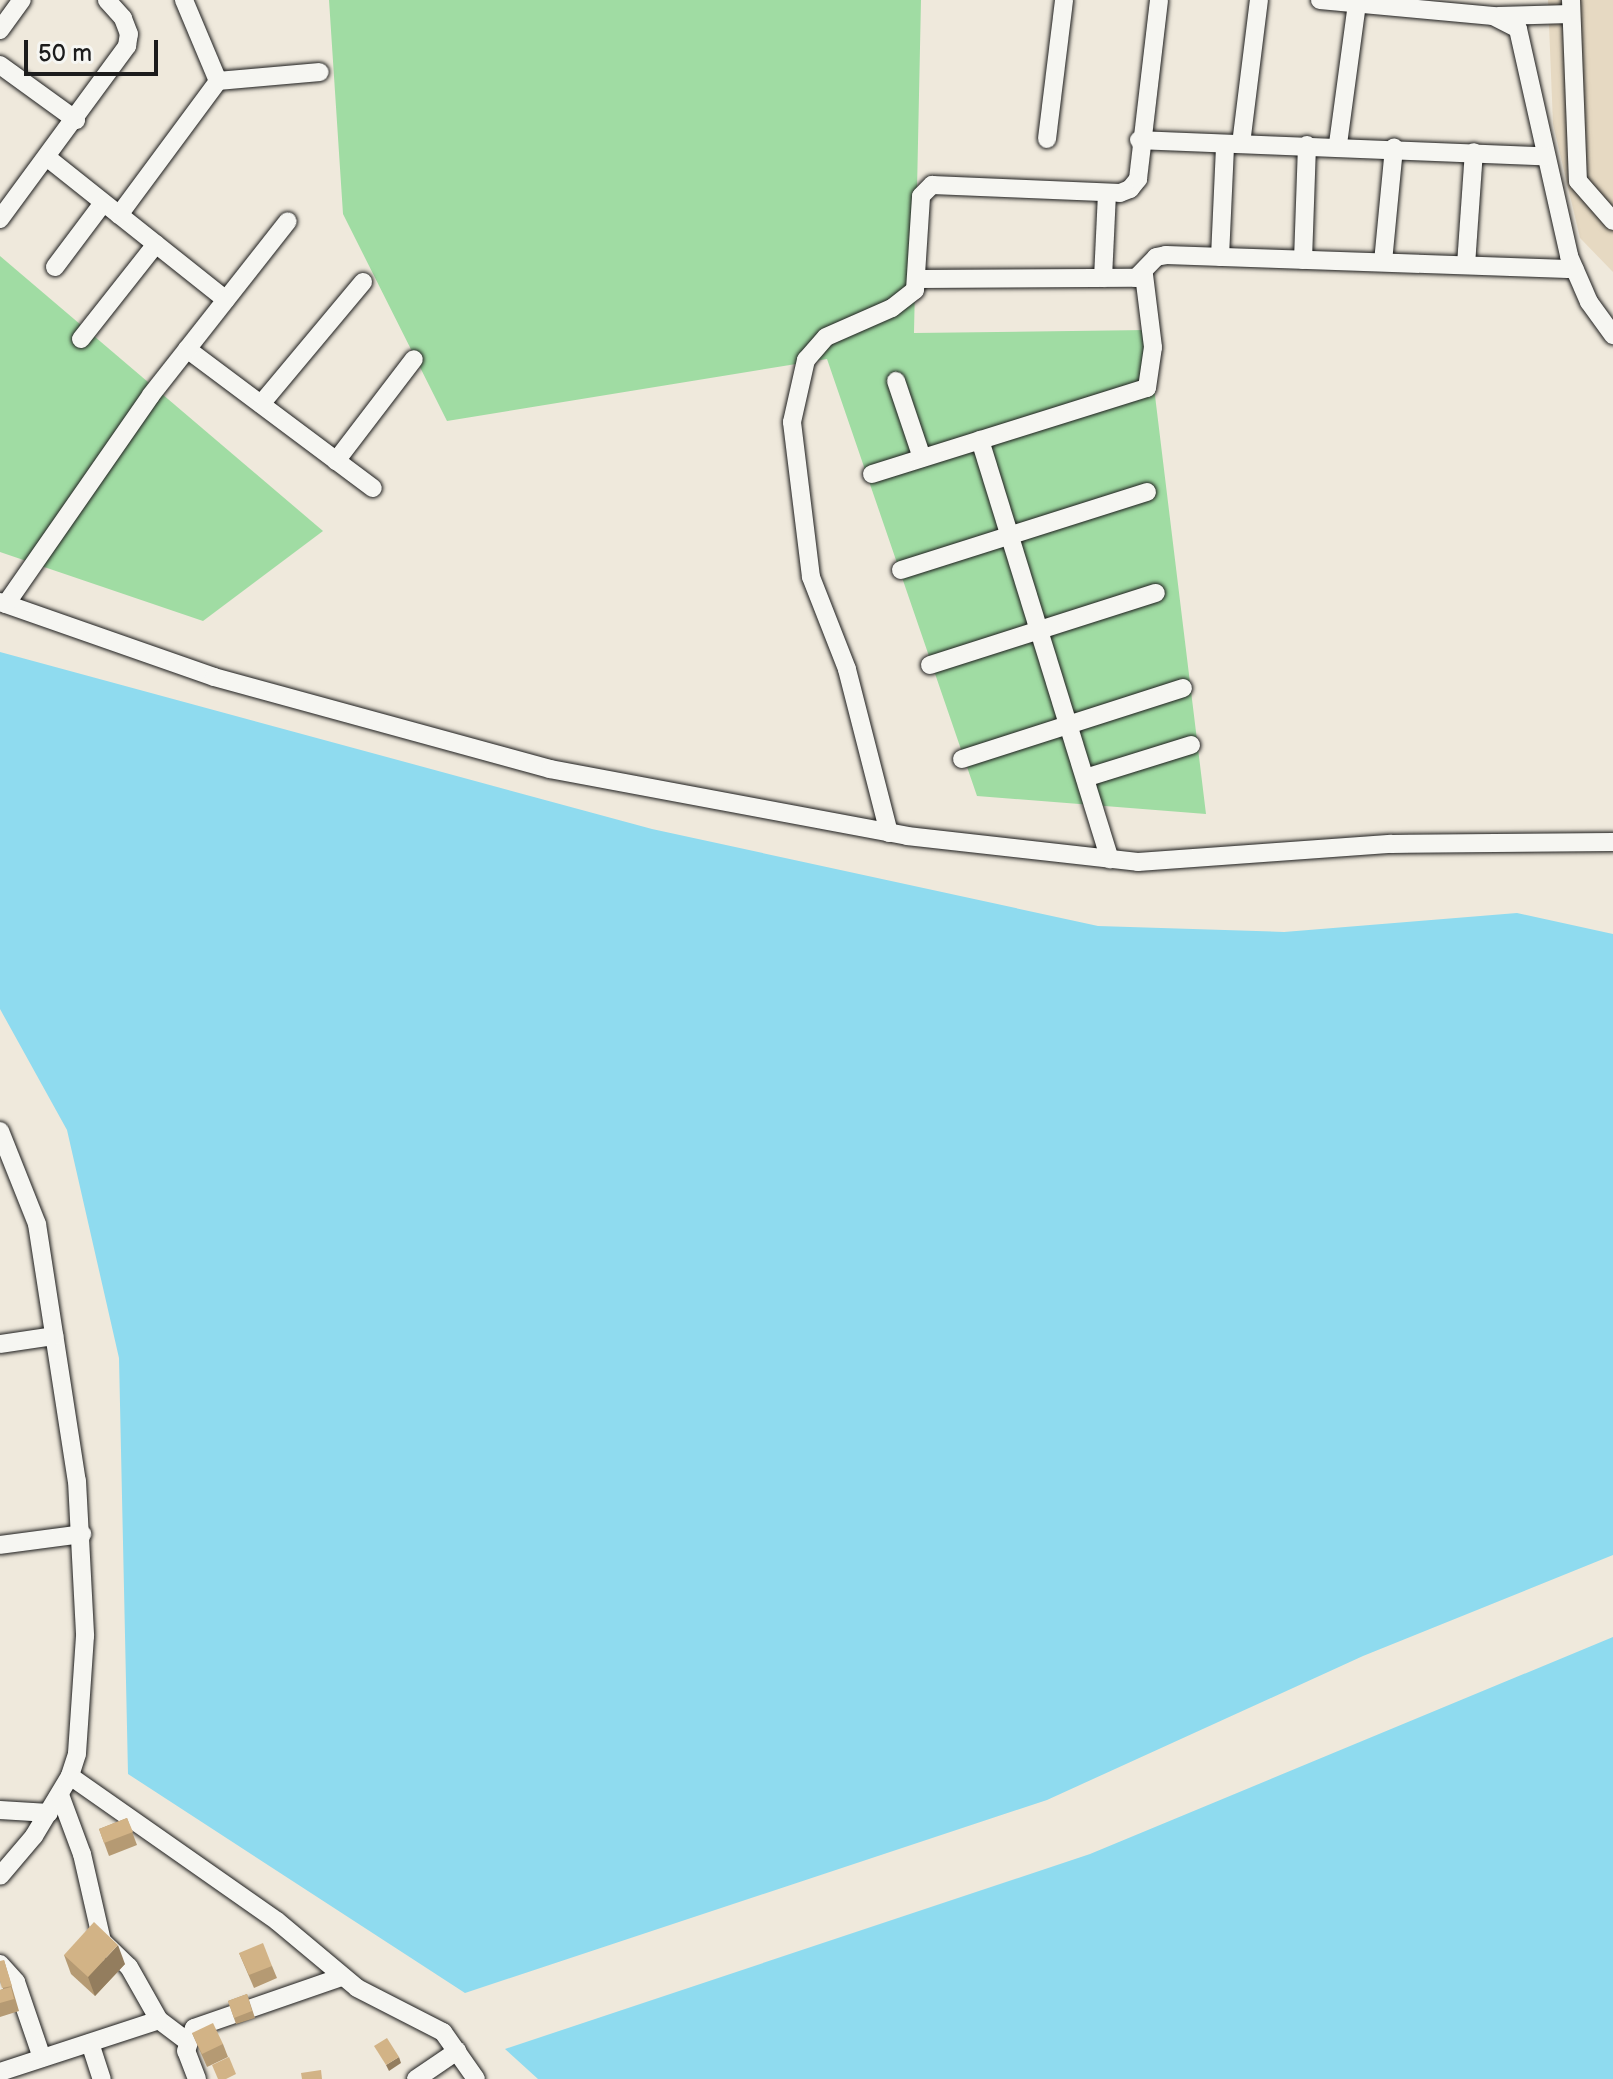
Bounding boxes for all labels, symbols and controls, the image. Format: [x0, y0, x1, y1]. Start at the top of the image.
scale bar [28, 24, 162, 74]
text: 50 m [38, 39, 92, 68]

